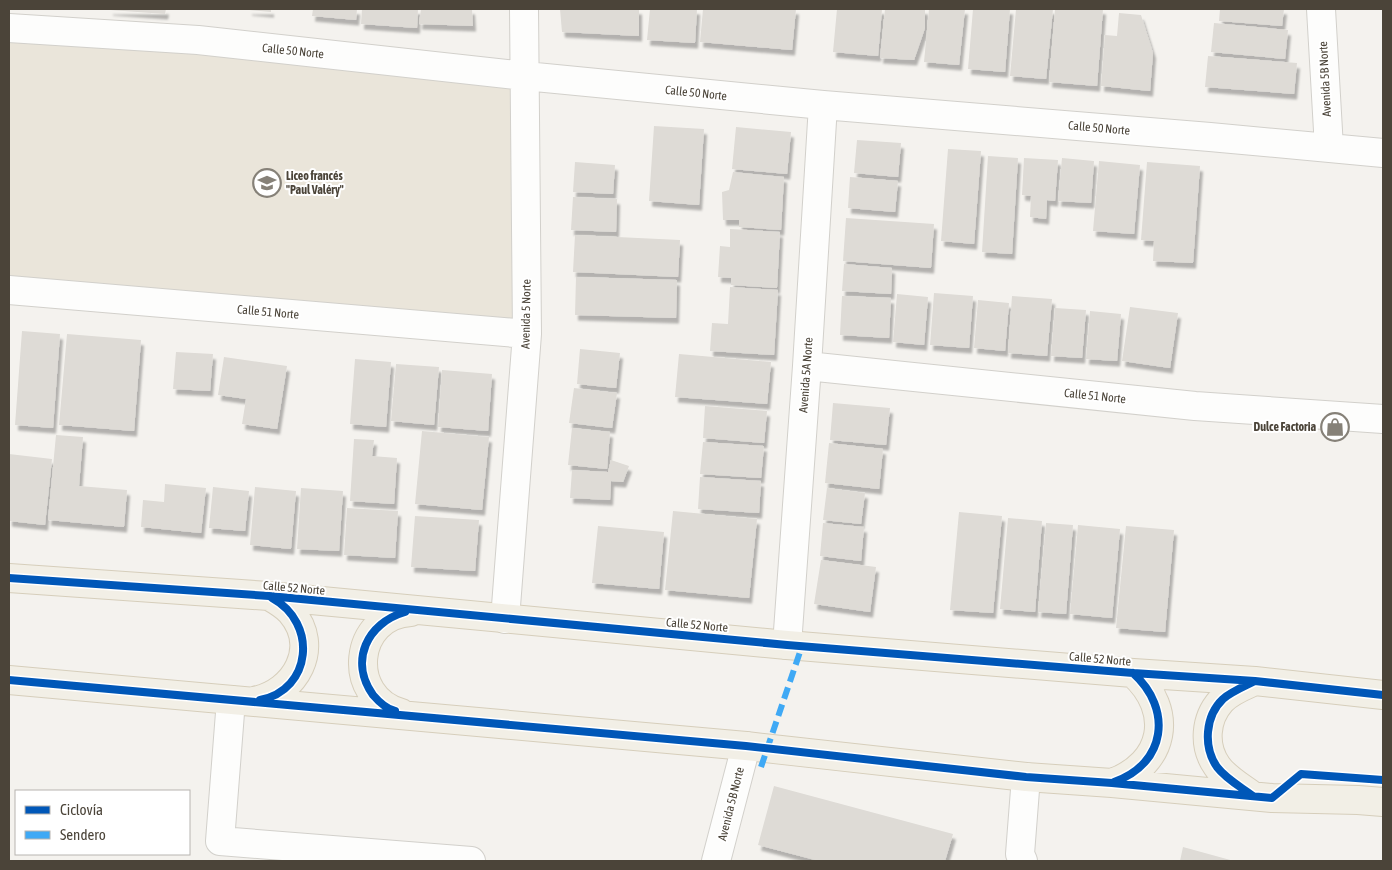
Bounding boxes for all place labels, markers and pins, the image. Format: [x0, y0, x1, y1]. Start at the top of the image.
school or university icon: Liceo francés "Paul Valéry" [252, 168, 282, 198]
place label: Liceo francés "Paul Valéry" [286, 169, 344, 197]
shop icon: Dulce Factoria [1320, 412, 1350, 442]
place label: Dulce Factoria [1253, 420, 1316, 434]

